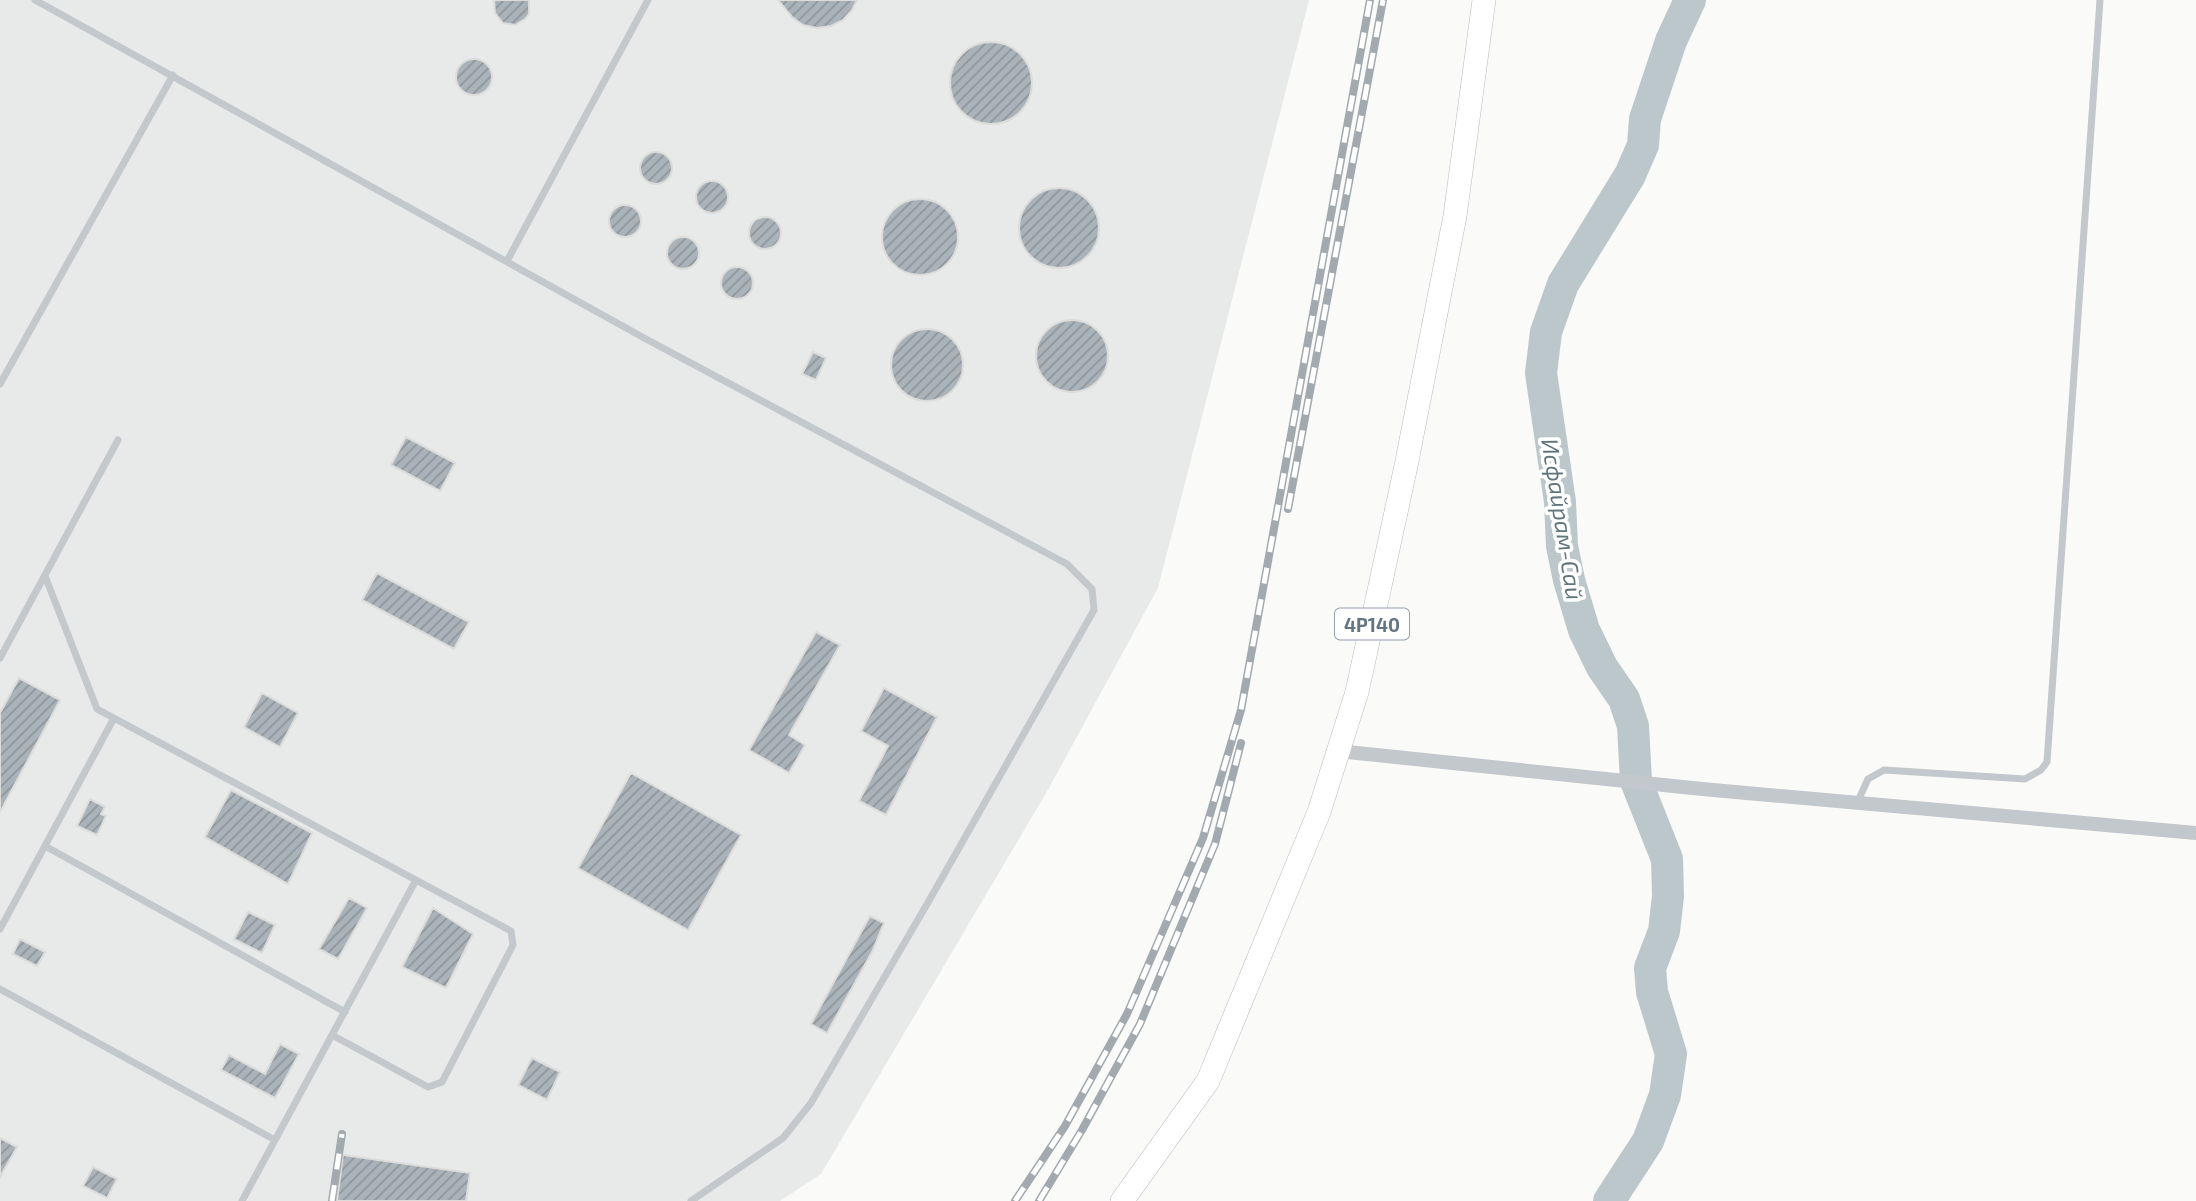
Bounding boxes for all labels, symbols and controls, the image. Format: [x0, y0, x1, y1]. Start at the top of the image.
water label: Исфайрам-Сай [1536, 436, 1590, 602]
road number: 4P140 [1335, 608, 1409, 639]

